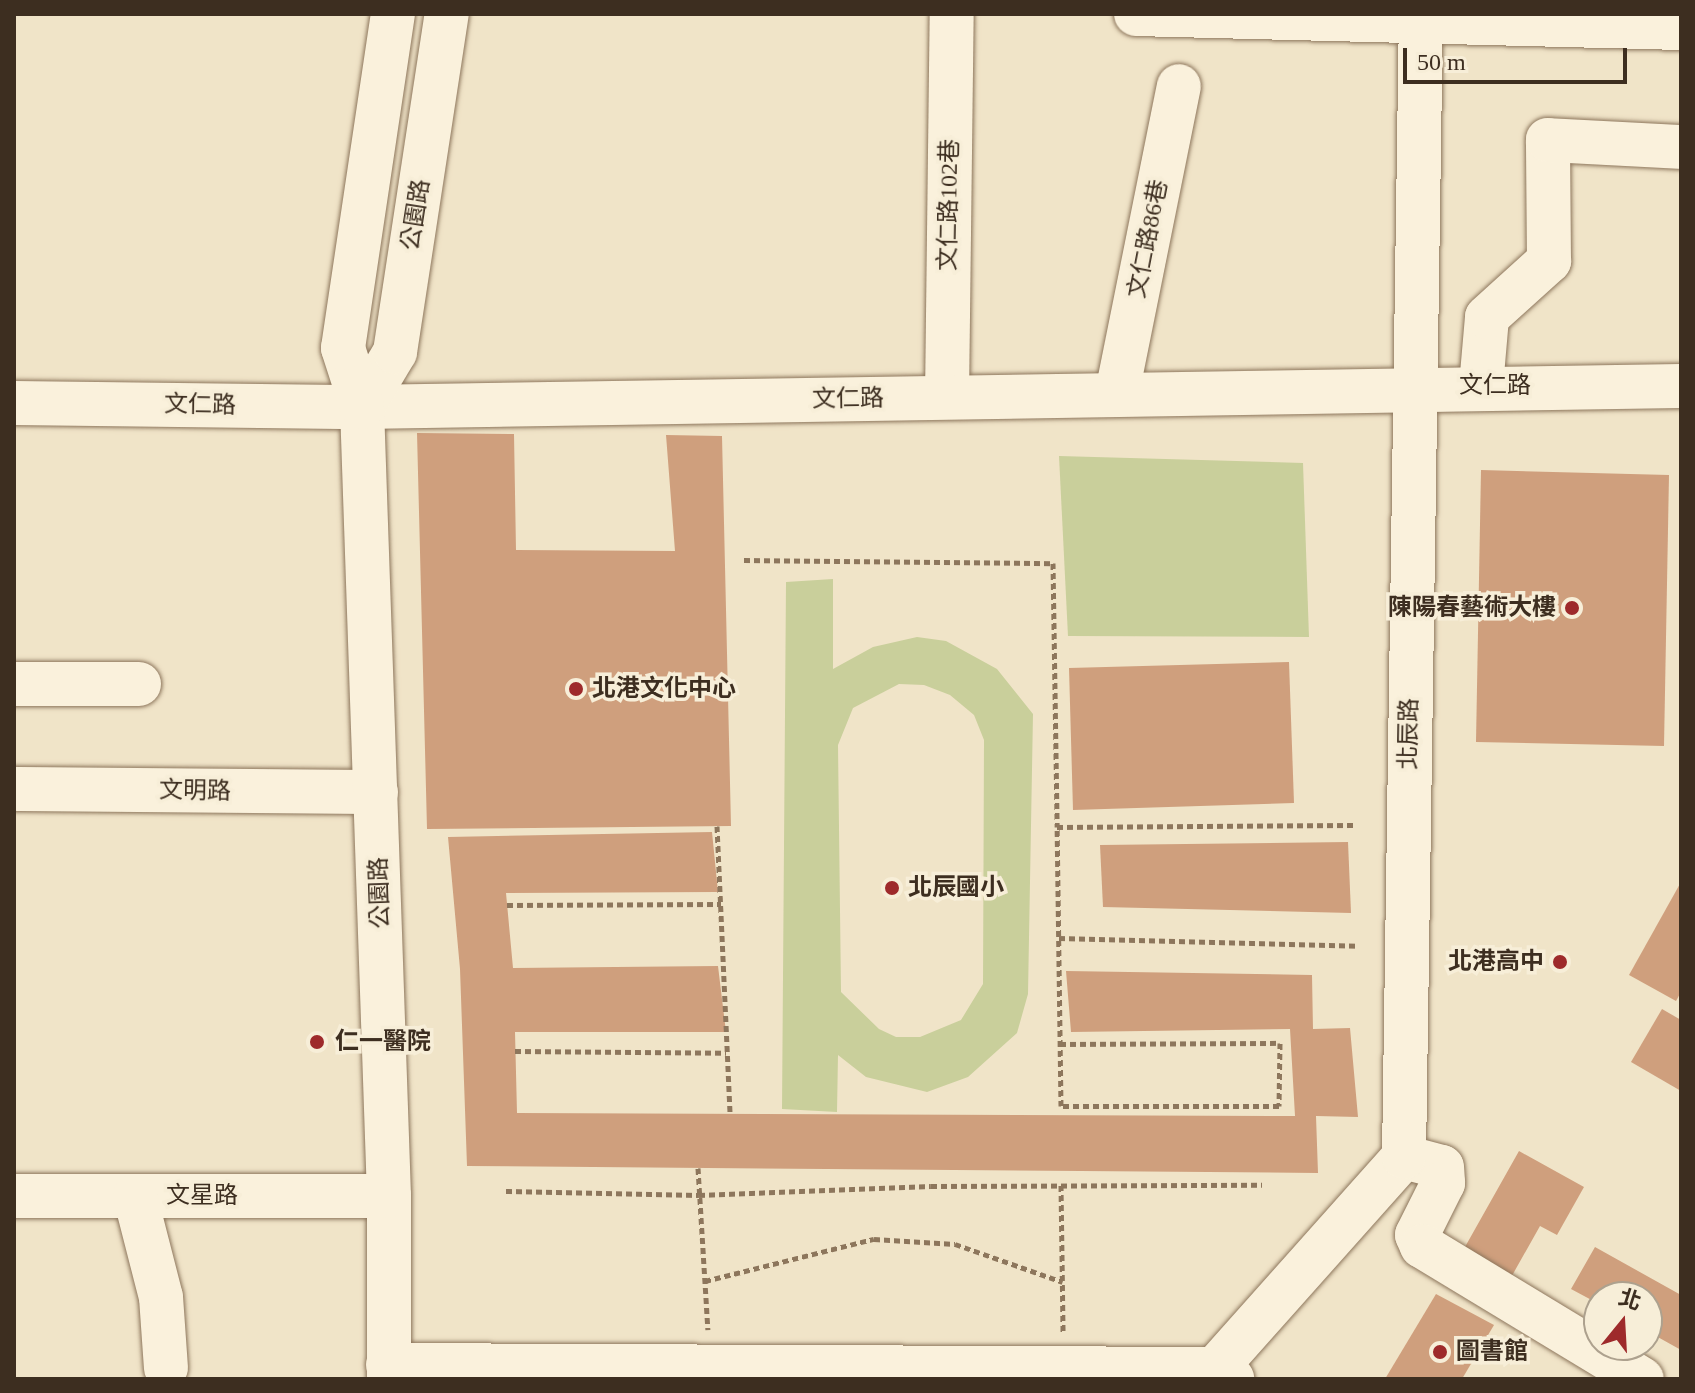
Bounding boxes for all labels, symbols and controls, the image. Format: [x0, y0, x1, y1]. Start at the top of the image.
scale bar [1407, 32, 1631, 82]
text: 50 m [1417, 49, 1466, 75]
street label: 文仁路102巷 [933, 139, 965, 271]
street label: 公園路 [396, 177, 436, 253]
street label: 文仁路86巷 [1122, 177, 1174, 301]
street label: 文仁路 [1459, 372, 1531, 400]
street label: 文仁路 [812, 384, 884, 414]
street label: 文仁路 [164, 390, 236, 420]
place label: 陳陽春藝術大樓 [1388, 594, 1556, 622]
marker: 陳陽春藝術大樓 [1563, 599, 1581, 617]
place label: 北港文化中心 [592, 675, 736, 703]
marker: 北港文化中心 [567, 680, 585, 698]
street label: 北辰路 [1394, 698, 1424, 770]
street label: 文明路 [159, 776, 231, 806]
street label: 公園路 [364, 857, 396, 929]
place label: 北辰國小 [908, 874, 1004, 902]
marker: 北辰國小 [883, 879, 901, 897]
place label: 北港高中 [1448, 948, 1544, 976]
marker: 北港高中 [1551, 953, 1569, 971]
place label: 仁一醫院 [335, 1028, 431, 1056]
marker: 仁一醫院 [306, 1031, 328, 1053]
street label: 文星路 [166, 1182, 238, 1210]
north arrow [1583, 1281, 1663, 1361]
text: 北 [1616, 1284, 1644, 1315]
place label: 圖書館 [1456, 1338, 1528, 1366]
marker: 圖書館 [1431, 1343, 1449, 1361]

